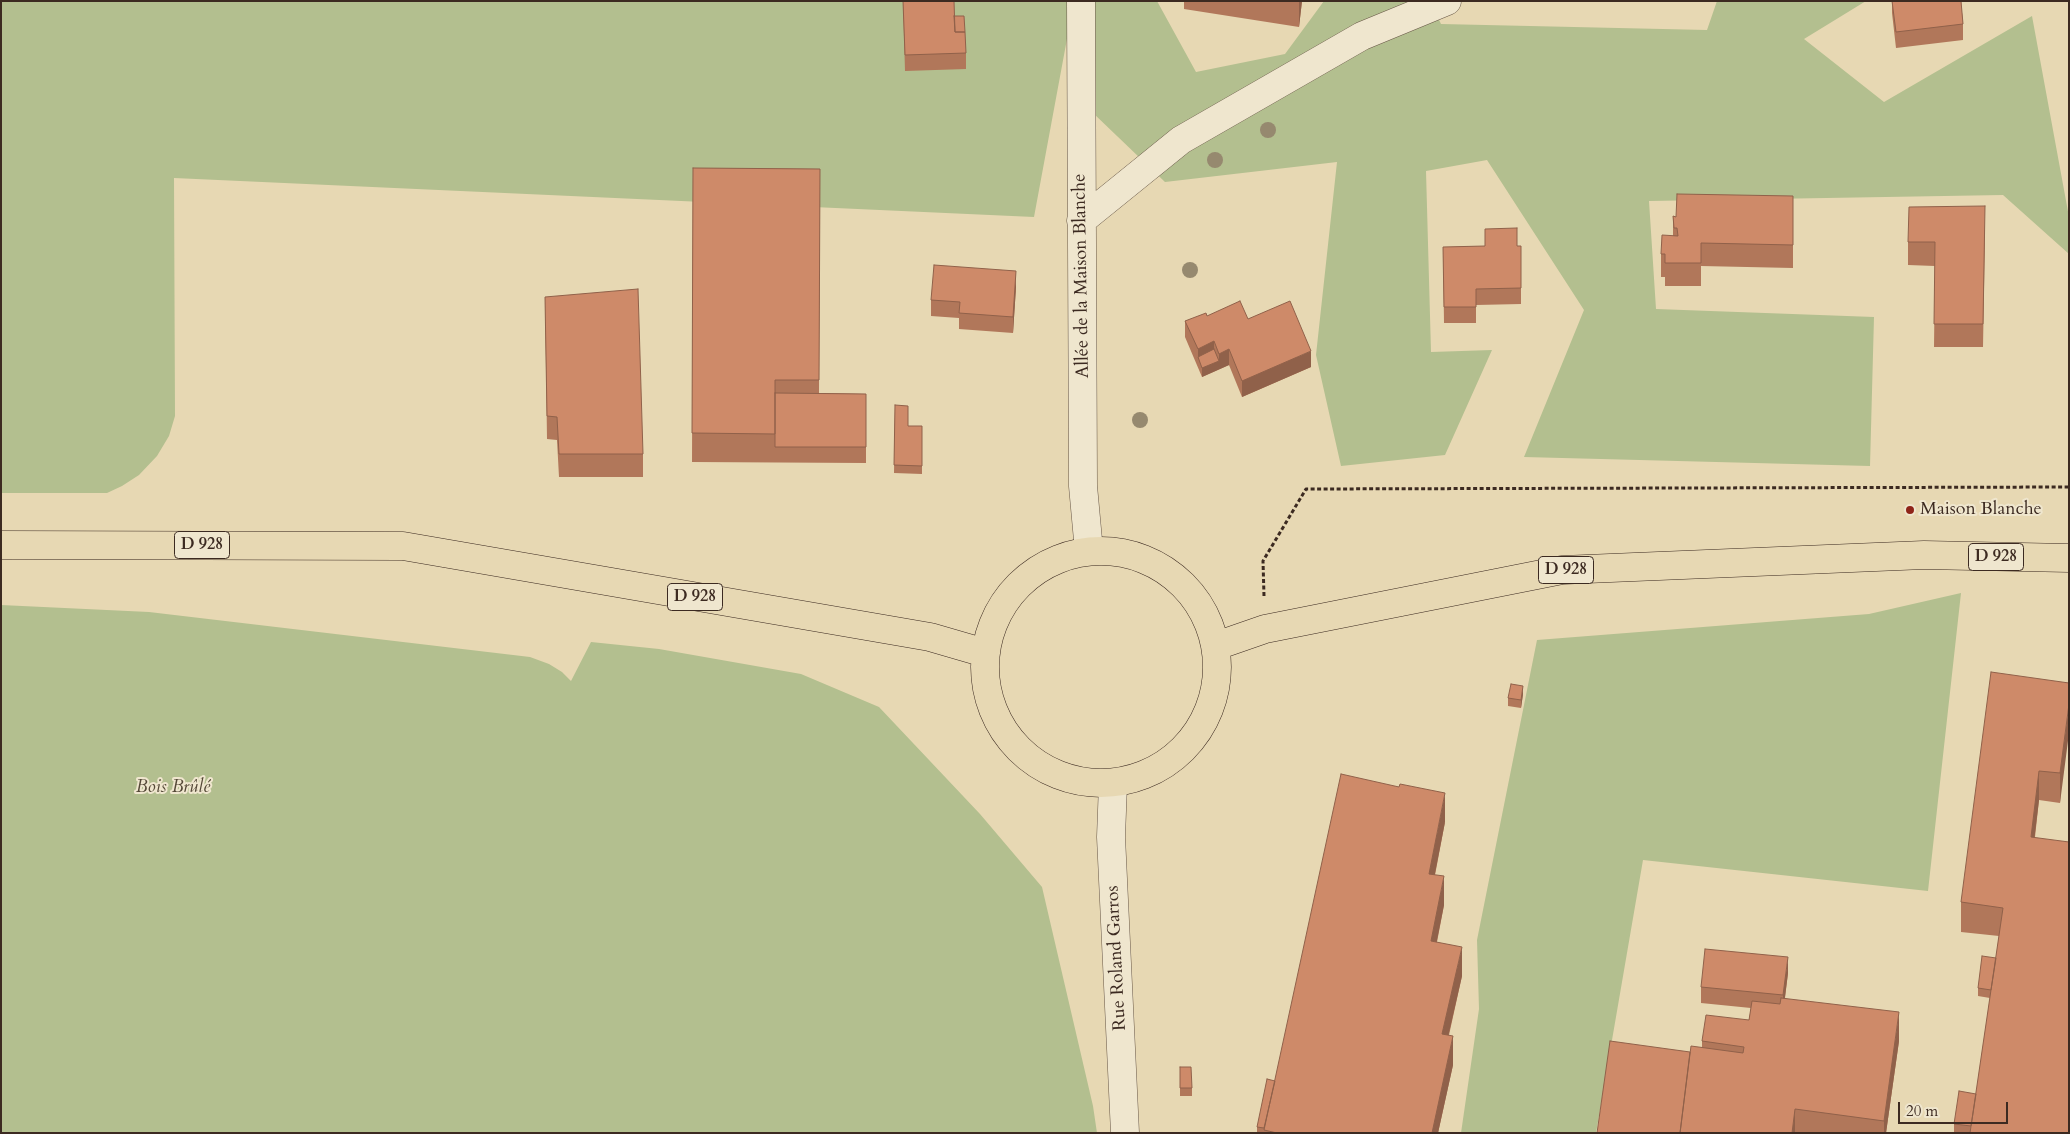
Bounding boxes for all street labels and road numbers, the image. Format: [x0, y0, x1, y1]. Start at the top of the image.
street label: Allée de la Maison Blanche [1069, 174, 1095, 378]
road number: D 928 [174, 532, 230, 558]
road number: D 928 [1968, 544, 2024, 570]
road number: D 928 [1538, 556, 1594, 584]
road number: D 928 [668, 584, 722, 610]
street label: Rue Roland Garros [1102, 885, 1132, 1031]

